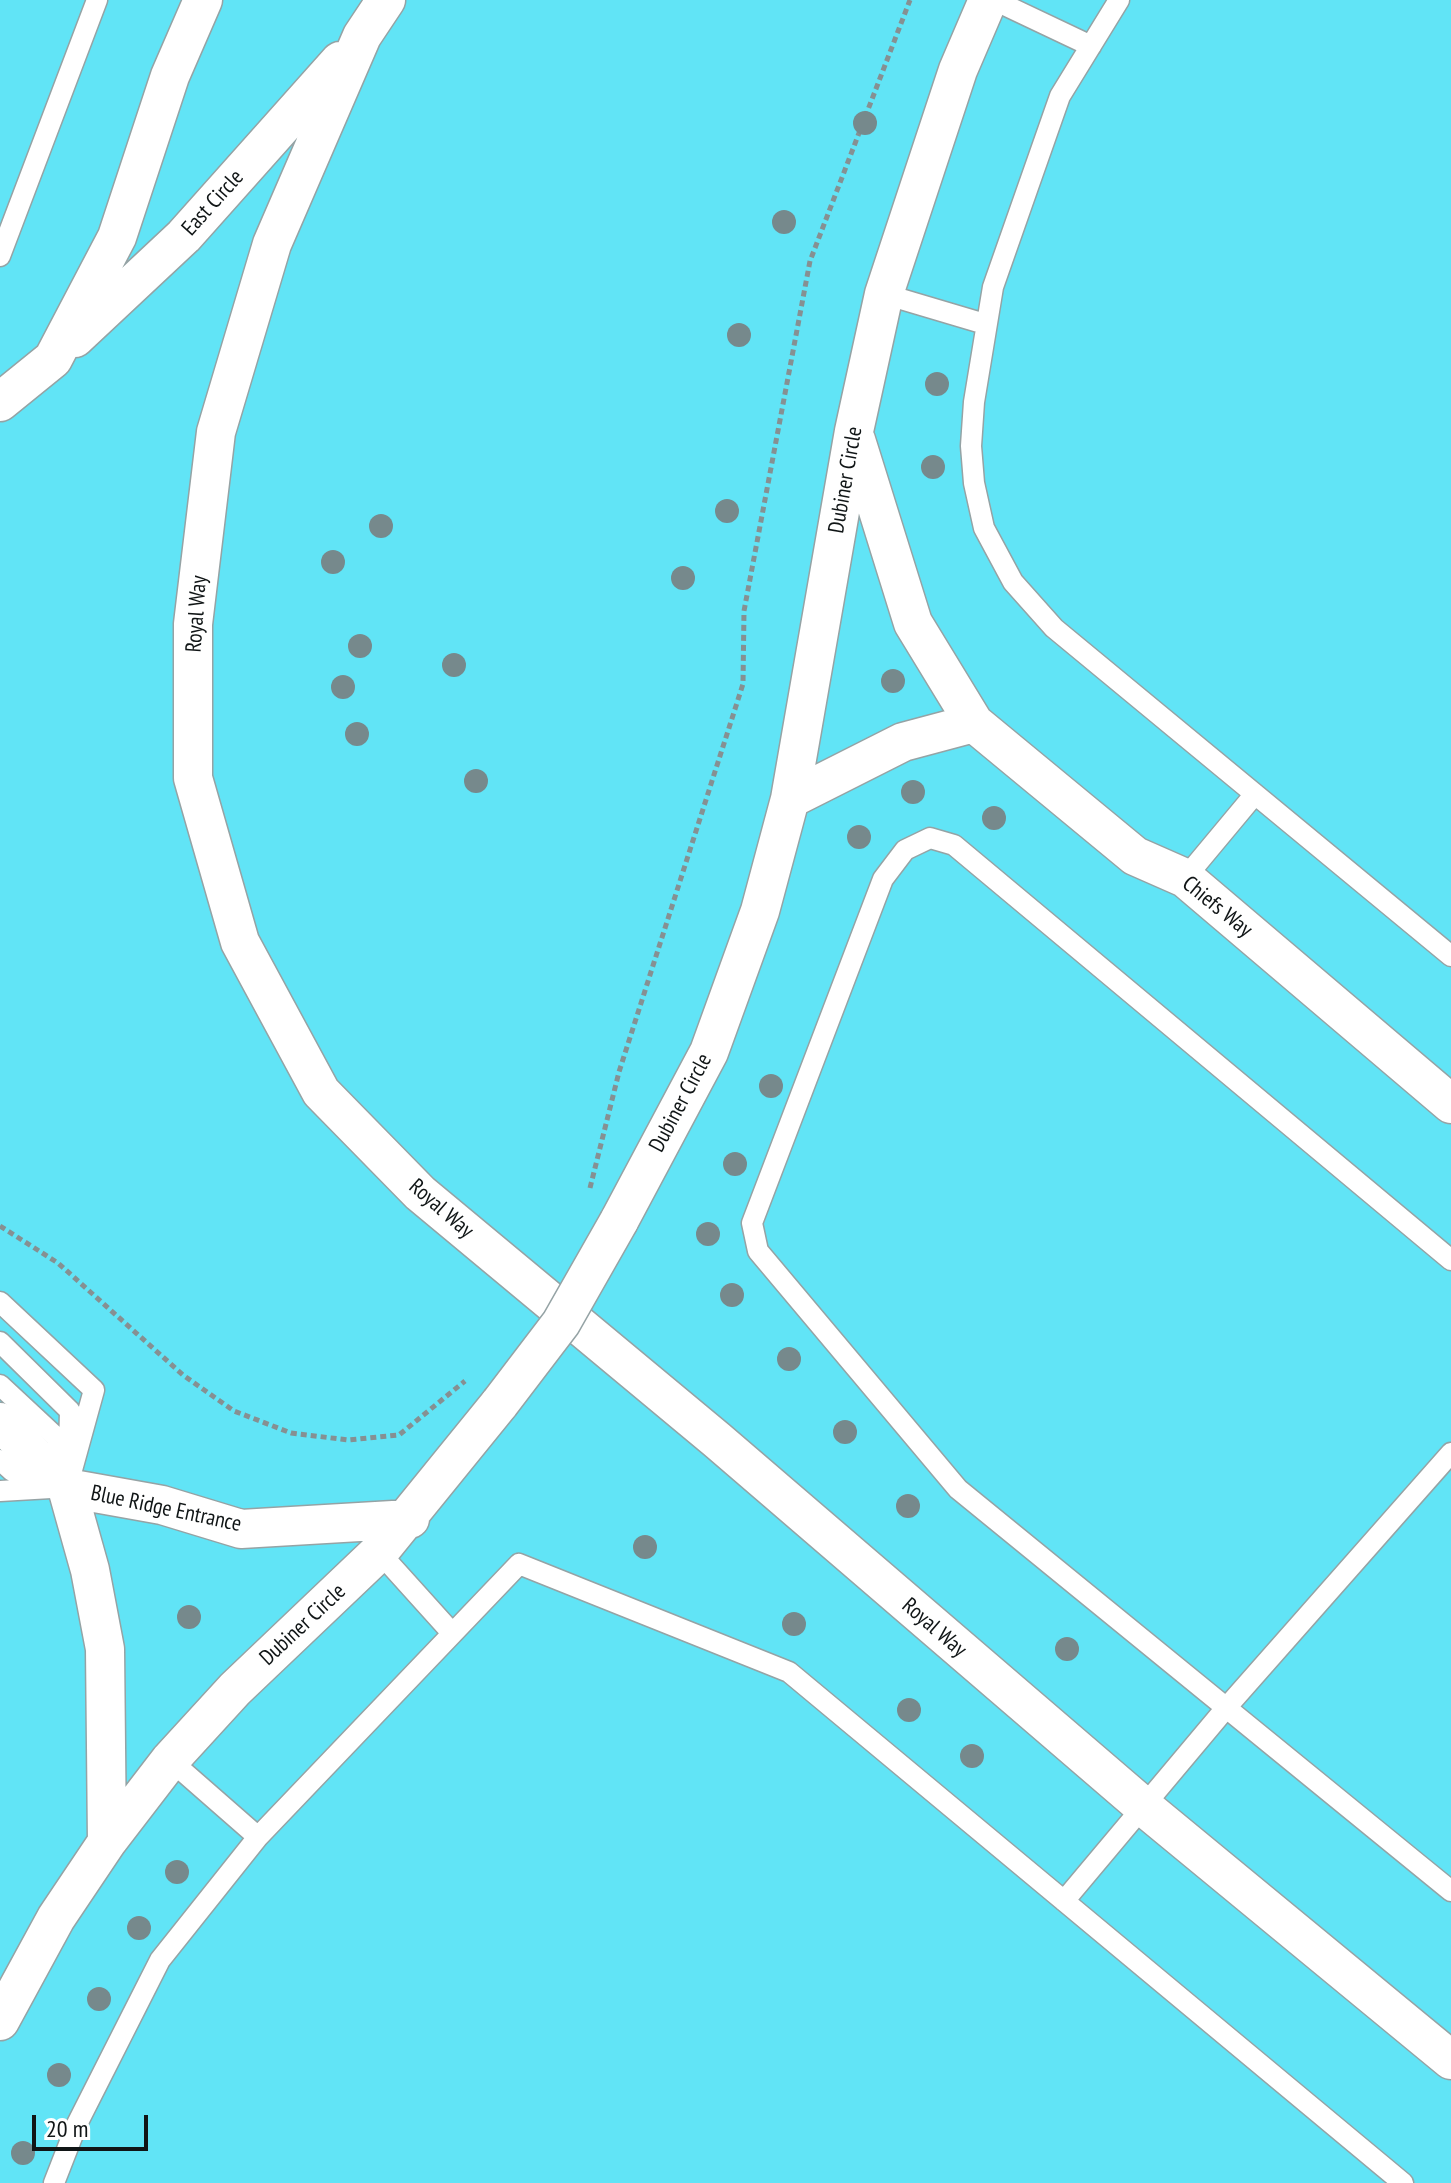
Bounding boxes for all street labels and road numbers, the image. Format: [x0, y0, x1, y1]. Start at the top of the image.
street label: East Circle [177, 165, 249, 241]
street label: Dubiner Circle [824, 425, 868, 535]
street label: Royal Way [181, 575, 213, 653]
street label: Chiefs Way [1177, 871, 1257, 943]
street label: Dubiner Circle [644, 1049, 718, 1157]
street label: Royal Way [403, 1174, 479, 1244]
street label: Blue Ridge Entrance [88, 1480, 244, 1538]
street label: Dubiner Circle [255, 1579, 351, 1671]
street label: Royal Way [896, 1593, 972, 1663]

